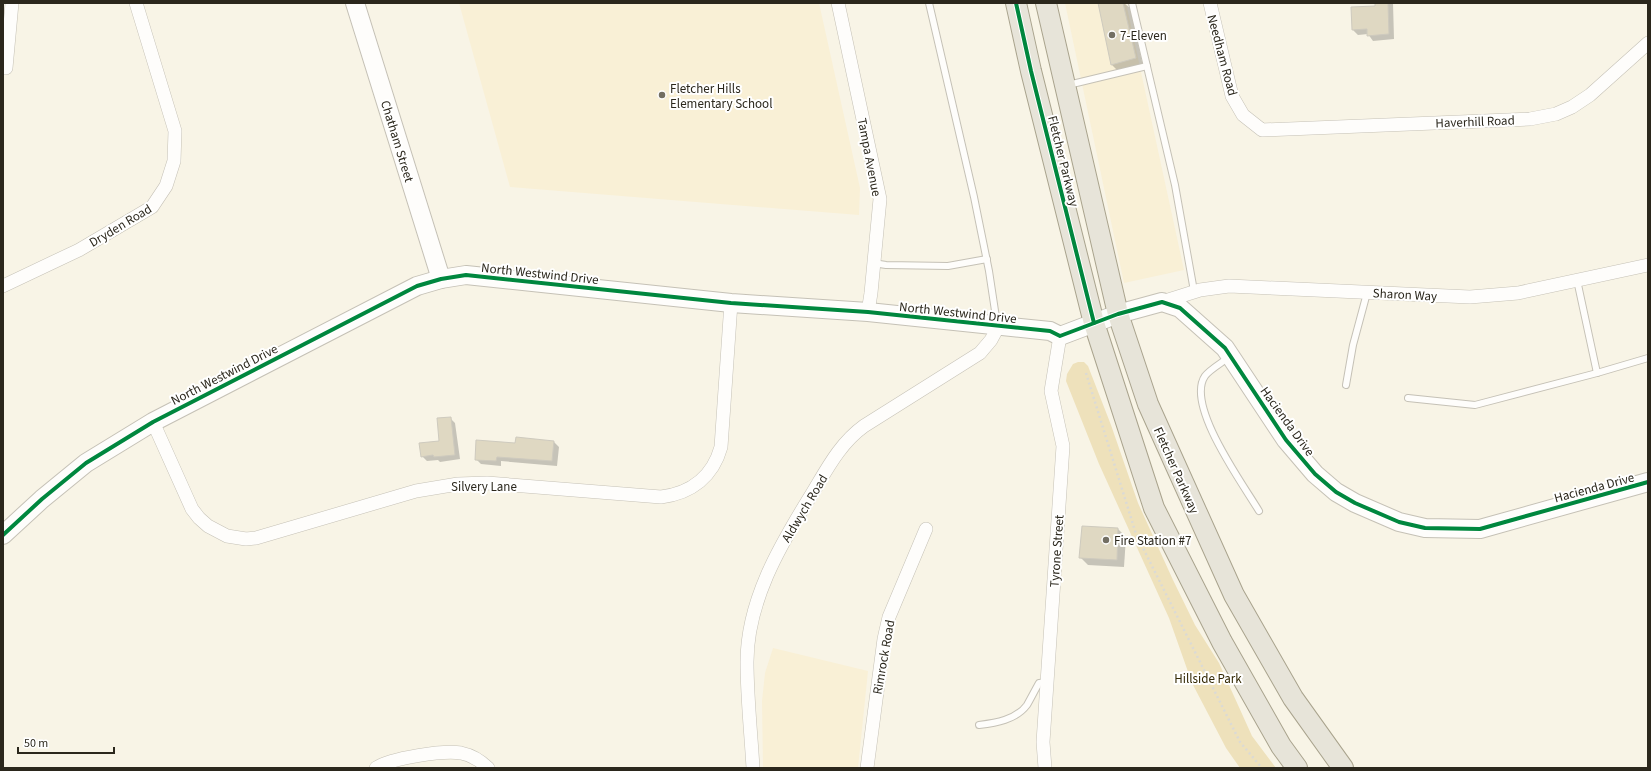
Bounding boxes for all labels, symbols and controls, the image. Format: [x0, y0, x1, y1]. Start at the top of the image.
street label: Needham Road [1203, 13, 1242, 98]
place label: 7-Eleven [1120, 27, 1167, 45]
marker: 7-Eleven [1107, 30, 1117, 40]
place label: Fletcher Hills Elementary School [670, 80, 772, 113]
marker: Fletcher Hills Elementary School [657, 90, 667, 100]
street label: Chatham Street [376, 98, 418, 185]
street label: Haverhill Road [1435, 112, 1515, 132]
street label: Fletcher Parkway [1043, 114, 1083, 209]
street label: Tampa Avenue [853, 116, 885, 198]
street label: Dryden Road [86, 200, 155, 252]
street label: North Westwind Drive [480, 259, 599, 289]
street label: Sharon Way [1372, 284, 1438, 306]
street label: North Westwind Drive [898, 298, 1017, 328]
street label: North Westwind Drive [168, 340, 281, 410]
street label: Hacienda Drive [1256, 383, 1319, 460]
street label: Fletcher Parkway [1149, 424, 1203, 517]
street label: Hacienda Drive [1552, 469, 1636, 507]
street label: Aldwych Road [777, 471, 832, 546]
street label: Silvery Lane [451, 478, 517, 496]
street label: Tyrone Street [1045, 514, 1069, 588]
place label: Fire Station #7 [1114, 532, 1191, 550]
marker: Fire Station #7 [1101, 535, 1111, 545]
street label: Rimrock Road [869, 618, 899, 696]
park label: Hillside Park [1174, 670, 1242, 688]
scale bar [18, 729, 114, 755]
text: 50 m [24, 735, 48, 752]

